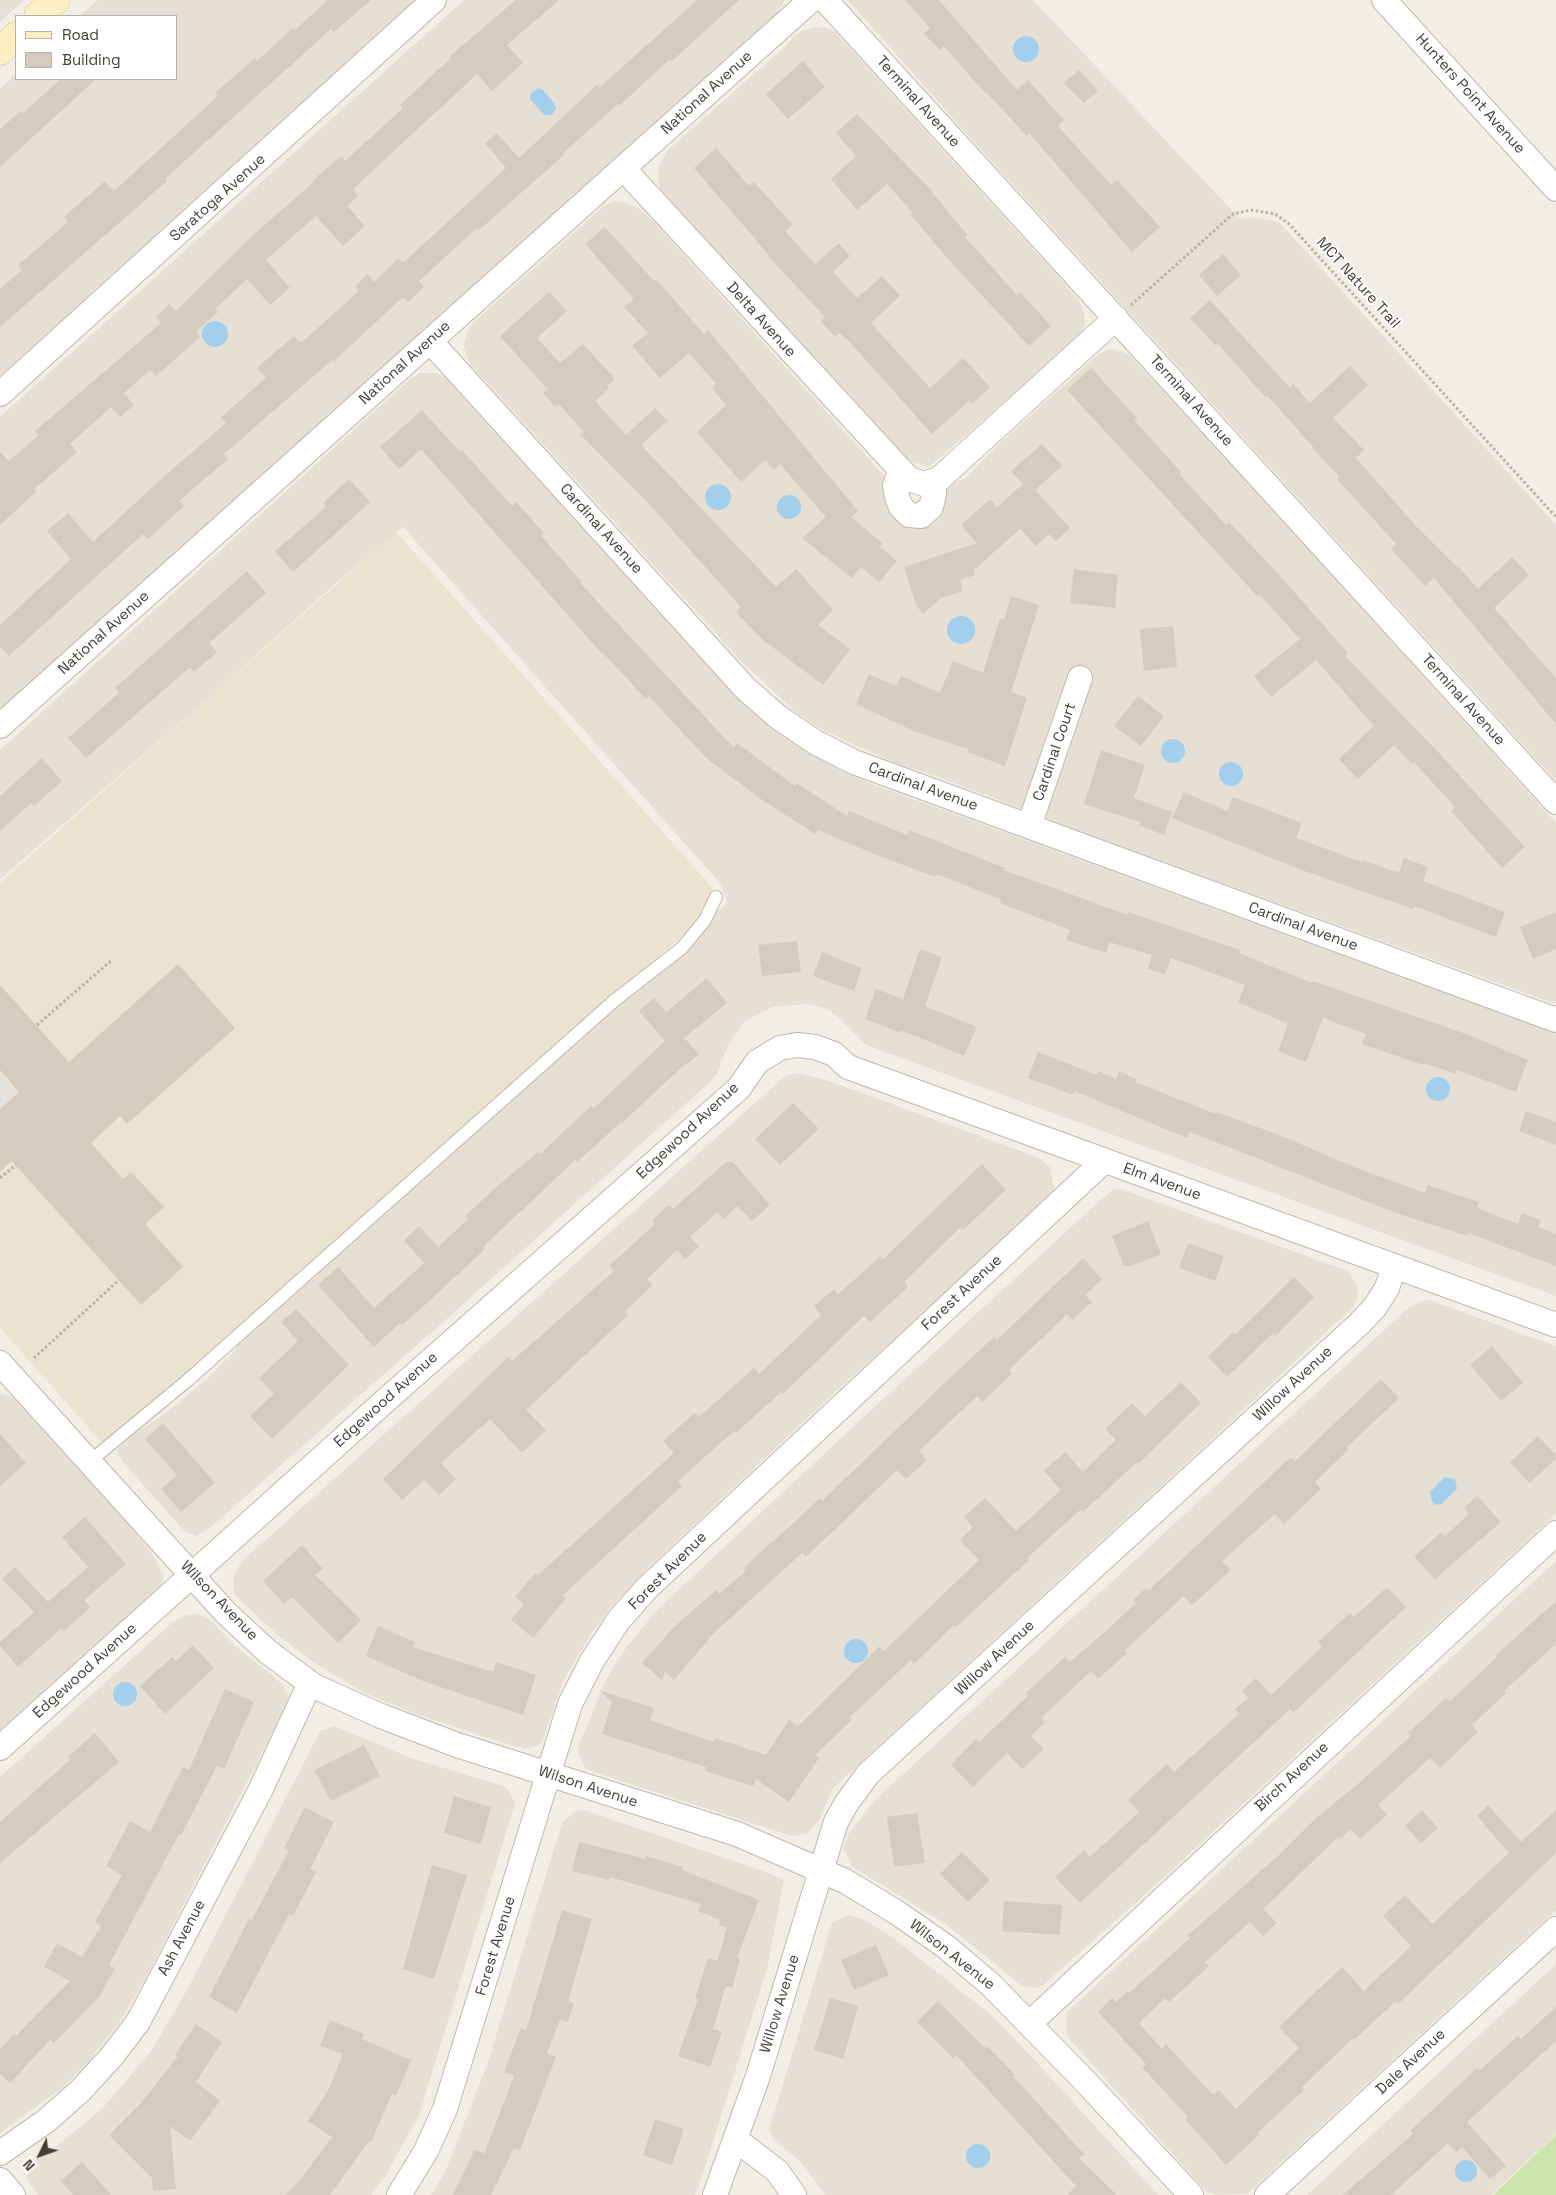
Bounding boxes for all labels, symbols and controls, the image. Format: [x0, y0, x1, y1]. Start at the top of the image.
legend [15, 15, 178, 80]
text: Road [62, 25, 99, 44]
street label: Hunters Point Avenue [1411, 30, 1529, 158]
street label: National Avenue [658, 47, 756, 139]
text: Building [62, 50, 121, 69]
street label: Terminal Avenue [872, 53, 964, 151]
street label: Saratoga Avenue [167, 150, 269, 246]
street label: MCT Nature Trail [1312, 234, 1404, 332]
street label: Delta Avenue [723, 279, 799, 361]
street label: National Avenue [356, 317, 454, 409]
street label: Terminal Avenue [1145, 352, 1237, 450]
street label: Cardinal Avenue [556, 480, 646, 578]
street label: National Avenue [55, 587, 153, 679]
street label: Terminal Avenue [1417, 651, 1509, 749]
street label: Cardinal Court [1030, 700, 1080, 804]
street label: Cardinal Avenue [866, 759, 980, 815]
street label: Cardinal Avenue [1246, 899, 1360, 955]
street label: Edgewood Avenue [633, 1079, 743, 1183]
street label: Elm Avenue [1120, 1160, 1204, 1204]
street label: Forest Avenue [918, 1251, 1006, 1335]
street label: Willow Avenue [1250, 1343, 1336, 1425]
street label: Edgewood Avenue [330, 1349, 442, 1451]
street label: Forest Avenue [625, 1528, 711, 1614]
street label: Wilson Avenue [177, 1557, 261, 1645]
street label: Willow Avenue [952, 1617, 1038, 1699]
street label: Edgewood Avenue [29, 1620, 141, 1722]
street label: Birch Avenue [1251, 1738, 1333, 1816]
street label: Wilson Avenue [536, 1762, 640, 1812]
street label: Forest Avenue [472, 1894, 520, 1998]
street label: Ash Avenue [154, 1897, 210, 1979]
street label: Wilson Avenue [906, 1916, 998, 1994]
street label: Willow Avenue [756, 1953, 804, 2055]
street label: Dale Avenue [1373, 2025, 1449, 2099]
north arrow [15, 2130, 65, 2180]
text: N [19, 2156, 39, 2175]

